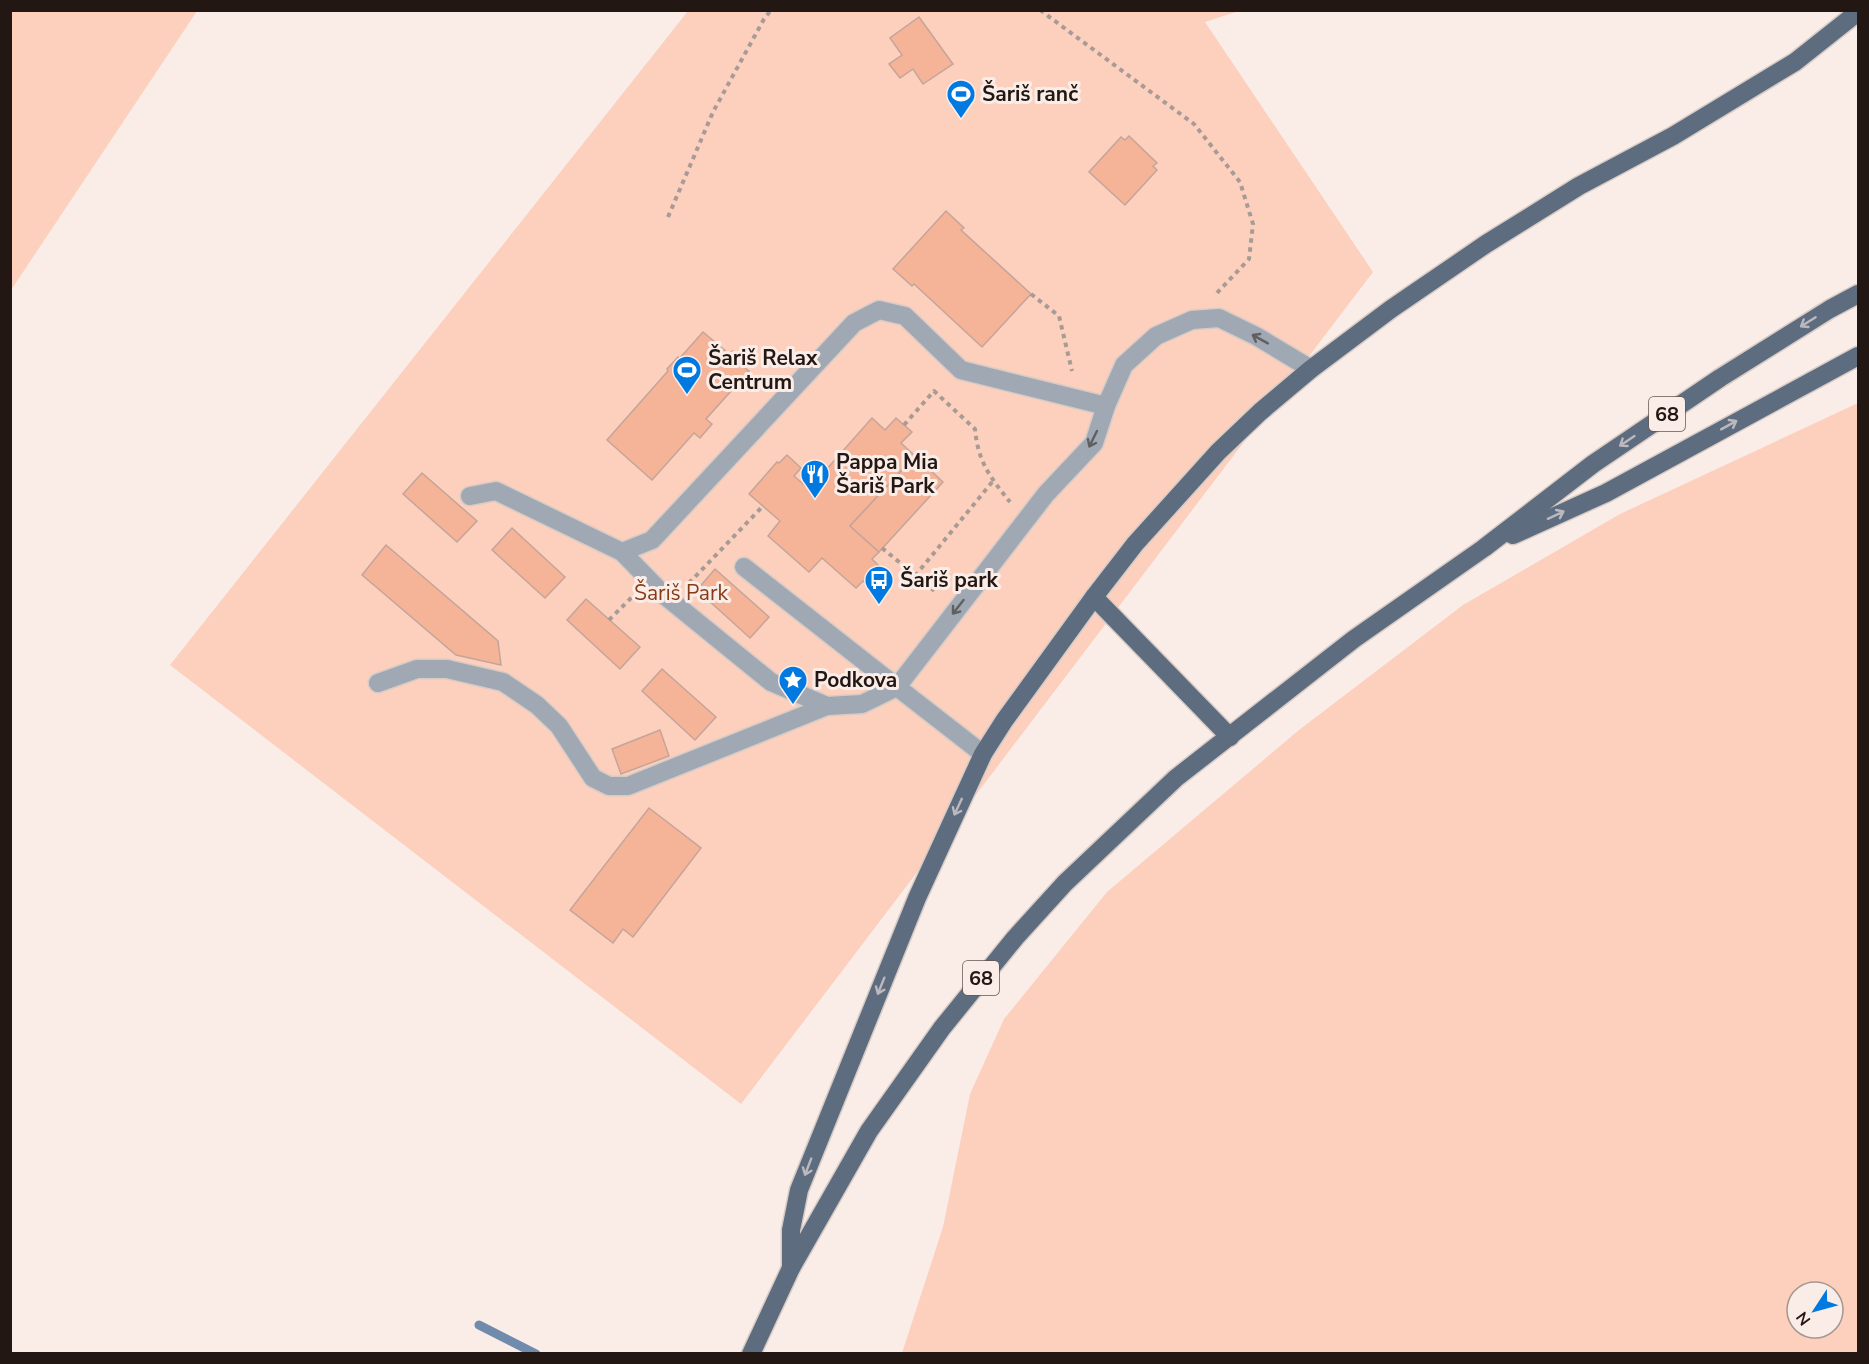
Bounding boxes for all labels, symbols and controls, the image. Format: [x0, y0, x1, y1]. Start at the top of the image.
sports icon: Šariš ranč [945, 78, 977, 120]
place label: Šariš ranč [982, 80, 1078, 108]
one-way arrow [1799, 316, 1816, 329]
one-way arrow [1252, 333, 1270, 344]
place label: Šariš Relax Centrum [708, 344, 818, 396]
sports icon: Šariš Relax Centrum [671, 354, 703, 396]
road number: 68 [1649, 397, 1685, 431]
one-way arrow [1720, 419, 1738, 430]
one-way arrow [1087, 430, 1099, 448]
one-way arrow [1619, 435, 1636, 447]
place label: Pappa Mia Šariš Park [836, 448, 938, 500]
restaurant icon: Pappa Mia Šariš Park [799, 458, 831, 500]
one-way arrow [1547, 509, 1565, 521]
bus stop icon: Šariš park [863, 564, 895, 606]
place label: Šariš park [900, 566, 999, 594]
park label: Šariš Park [634, 579, 728, 607]
one-way arrow [952, 599, 965, 615]
place icon: Podkova [777, 664, 809, 706]
place label: Podkova [814, 666, 897, 694]
one-way arrow [951, 797, 963, 815]
road number: 68 [963, 961, 999, 995]
one-way arrow [875, 976, 886, 995]
one-way arrow [802, 1157, 813, 1176]
north arrow [1785, 1280, 1845, 1340]
text: N [1791, 1307, 1816, 1330]

